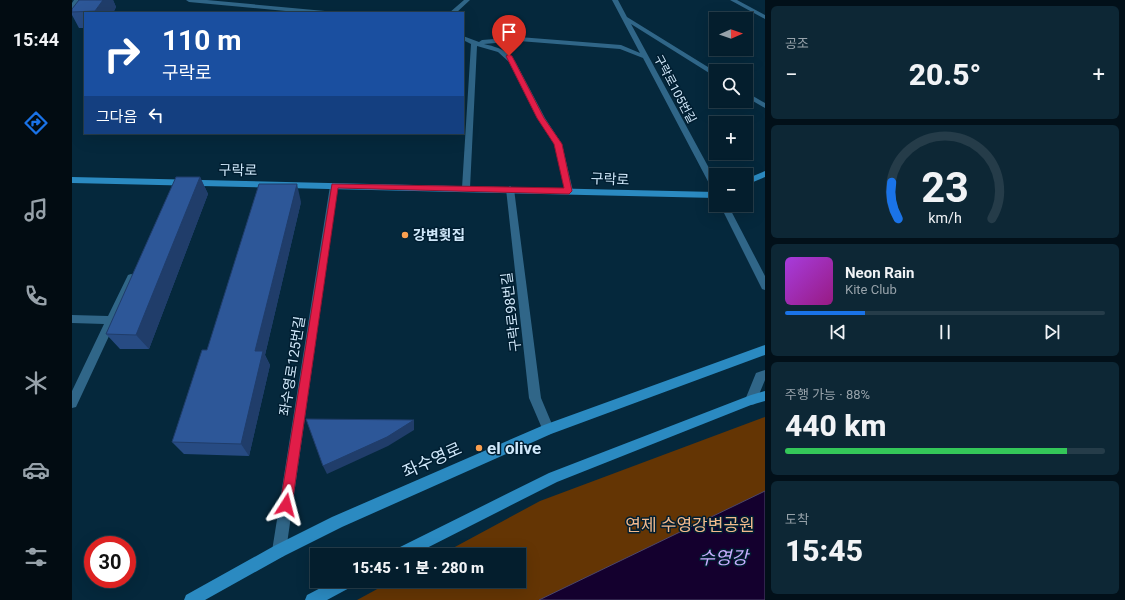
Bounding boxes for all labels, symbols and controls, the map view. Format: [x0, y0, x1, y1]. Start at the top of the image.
north arrow [709, 12, 753, 56]
map controls [709, 12, 753, 212]
pin [492, 15, 526, 56]
icon: arrive [498, 21, 520, 43]
text: 110 m [162, 24, 241, 57]
icon: right [96, 28, 148, 80]
text: 15:44 [13, 29, 59, 50]
text: 공조 [785, 36, 809, 51]
street label: 구락로105번길 [651, 52, 699, 126]
text: 20.5° [909, 57, 981, 92]
text: 구락로 [162, 62, 212, 83]
text: − [785, 62, 798, 87]
text: + [1093, 62, 1105, 87]
button: search [709, 64, 753, 108]
icon: left [145, 104, 167, 126]
text: 그다음 [96, 108, 137, 126]
icon: directions [22, 109, 50, 137]
button: + [709, 116, 753, 160]
street label: 구락로 [219, 162, 258, 178]
text: 23 [921, 163, 969, 212]
button: − [709, 168, 753, 212]
street label: 구락로 [590, 170, 630, 188]
icon: music [22, 196, 50, 224]
text: km/h [928, 210, 962, 226]
place label: 강변횟집 [413, 227, 465, 243]
marker: 강변횟집 [400, 230, 410, 240]
text: Neon Rain [845, 264, 914, 282]
street label: 구락로98번길 [498, 271, 524, 353]
icon: phone [22, 282, 50, 310]
text: Kite Club [845, 282, 897, 297]
street label: 좌수영로125번길 [276, 315, 308, 417]
icon: previous [827, 321, 849, 343]
icon: pause [934, 321, 956, 343]
icon: next [1041, 321, 1063, 343]
icon: climate [22, 369, 50, 397]
text: 주행 가능 · 88% [785, 387, 870, 402]
text: 440 km [785, 408, 887, 443]
street label: 좌수영로 [399, 438, 465, 482]
place label: el olive [487, 438, 541, 458]
marker: el olive [474, 443, 484, 453]
icon: car [22, 456, 50, 484]
position arrow [265, 484, 307, 526]
text: 도착 [785, 512, 809, 527]
park label: 연제 수영강변공원 [625, 515, 755, 535]
text: 15:45 [785, 533, 863, 568]
speed limit sign: 30 [84, 536, 136, 588]
icon: filters [22, 543, 50, 571]
water label: 수영강 [698, 547, 750, 568]
text: 15:45 · 1 분 · 280 m [352, 559, 484, 577]

